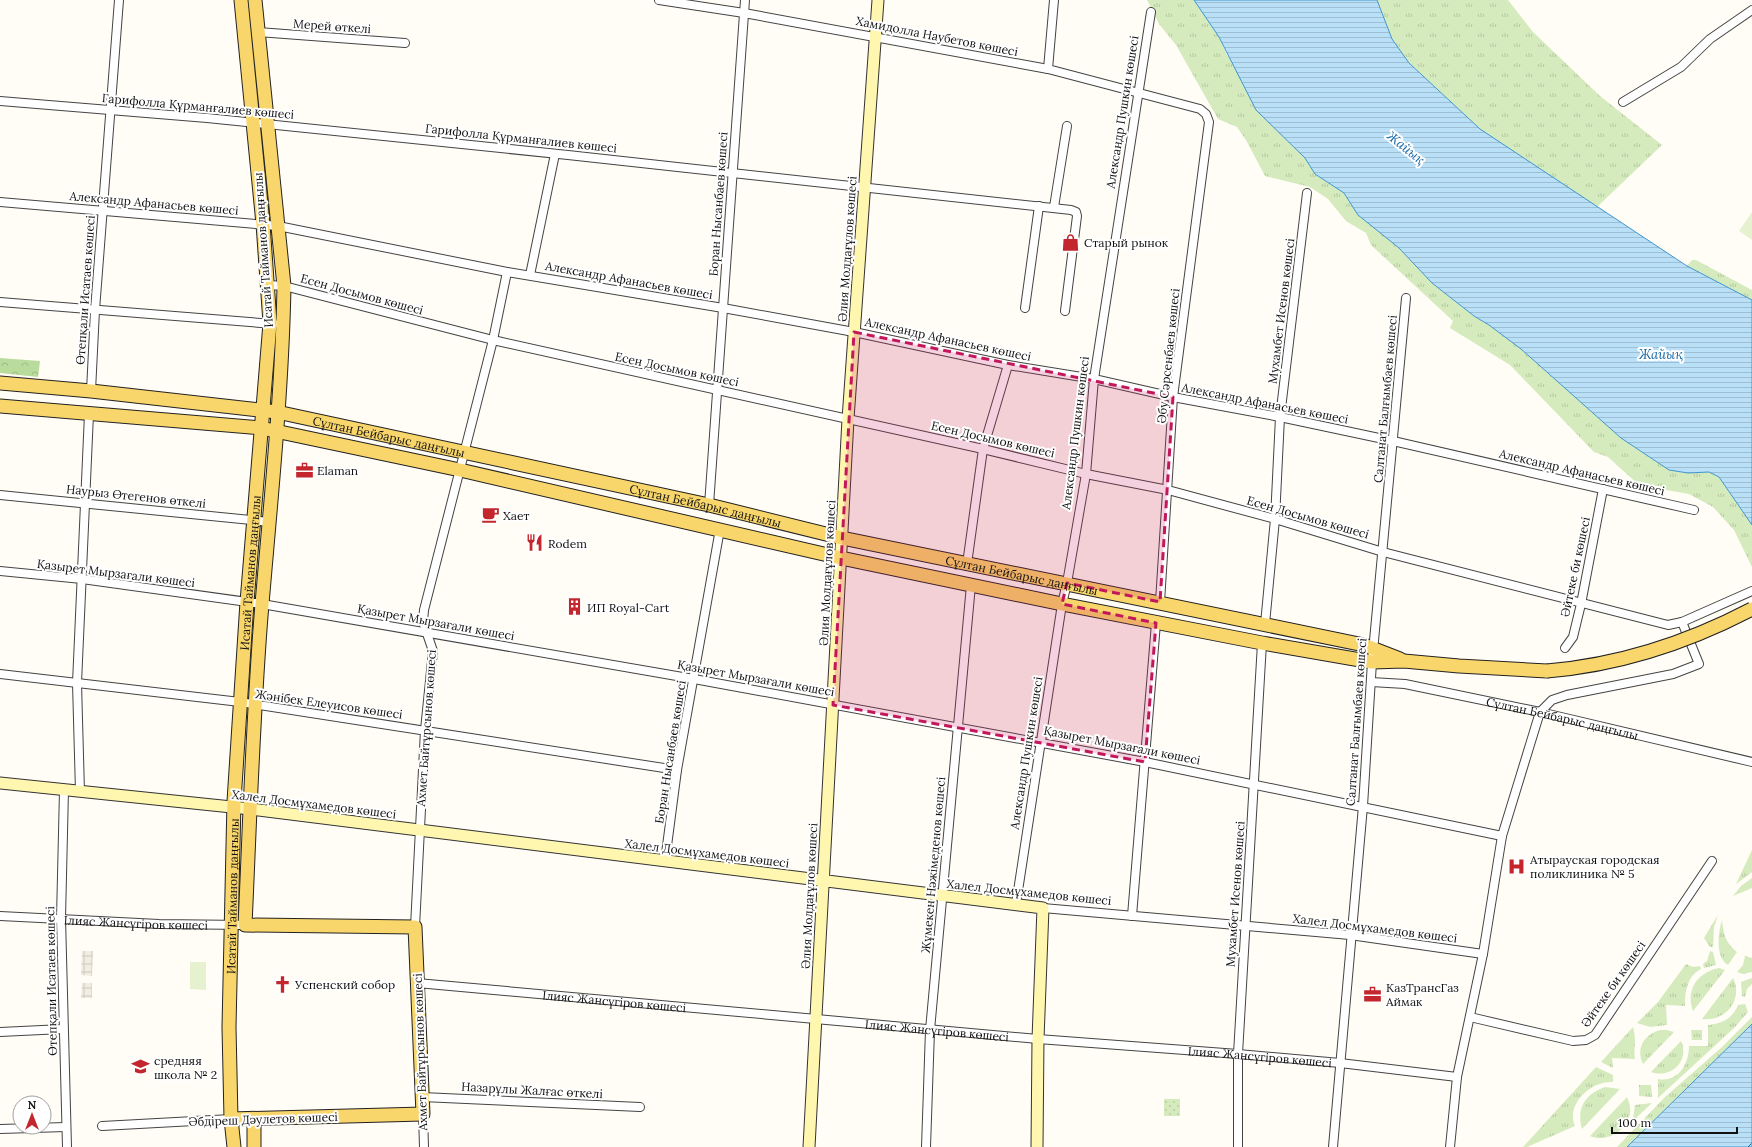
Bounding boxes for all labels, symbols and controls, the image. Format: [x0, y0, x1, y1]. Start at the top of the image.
street label: Хамидолла Наубетов көшесі [855, 13, 1019, 59]
street label: Мерей өткелі [292, 16, 372, 36]
street label: Александр Пушкин көшесі [1102, 35, 1141, 190]
street label: Гарифолла Құрманғалиев көшесі [101, 90, 295, 122]
street label: Гарифолла Құрманғалиев көшесі [424, 120, 618, 156]
water label: Жайық [1383, 127, 1429, 169]
street label: Боран Нысанбаев көшесі [705, 131, 731, 277]
street label: Исатай Тайманов даңғылы [250, 172, 276, 328]
street label: Әлия Молдағұлов көшесі [834, 175, 860, 323]
street label: Александр Афанасьев көшесі [68, 188, 239, 218]
street label: Өтепқали Исатаев көшесі [72, 215, 98, 365]
shop icon: Старый рынок [1061, 232, 1081, 252]
place label: Старый рынок [1084, 235, 1169, 250]
street label: Мухамбет Исенов көшесі [1265, 237, 1297, 385]
street label: Александр Афанасьев көшесі [543, 258, 714, 302]
street label: Есен Досымов көшесі [299, 270, 425, 318]
street label: Әбу Сәрсенбаев көшесі [1153, 288, 1183, 424]
street label: Александр Афанасьев көшесі [863, 314, 1032, 364]
street label: Салтанат Балғымбаев көшесі [1370, 314, 1400, 484]
water label: Жайық [1638, 346, 1683, 363]
street label: Есен Досымов көшесі [614, 349, 740, 389]
street label: Александр Пушкин көшесі [1058, 356, 1092, 511]
street label: Александр Афанасьев көшесі [1179, 379, 1350, 427]
street label: Сұлтан Бейбарыс даңғылы [311, 412, 466, 460]
street label: Есен Досымов көшесі [930, 417, 1056, 461]
street label: Александр Афанасьев көшесі [1497, 445, 1666, 498]
office icon: Elaman [294, 460, 314, 480]
place label: Elaman [317, 463, 358, 478]
street label: Наурыз Өтегенов өткелі [65, 481, 207, 511]
street label: Сұлтан Бейбарыс даңғылы [628, 481, 783, 530]
street label: Есен Досымов көшесі [1245, 492, 1371, 542]
street label: Исатай Тайманов даңғылы [236, 494, 263, 651]
street label: Әлия Молдағұлов көшесі [816, 500, 838, 646]
cafe icon: Хает [480, 505, 500, 525]
place label: Хает [503, 508, 529, 523]
street label: Әйтеке би көшесі [1557, 516, 1593, 618]
restaurant icon: Rodem [525, 533, 545, 553]
place label: Rodem [548, 536, 587, 551]
street label: Сұлтан Бейбарыс даңғылы [944, 552, 1099, 598]
street label: Қазырет Мырзағали көшесі [36, 556, 196, 590]
building icon: ИП Royal-Cart [564, 597, 584, 617]
place label: ИП Royal-Cart [587, 600, 670, 615]
street label: Қазырет Мырзағали көшесі [356, 601, 516, 643]
street label: Салтанат Балғымбаев көшесі [1343, 637, 1369, 807]
street label: Ахмет Байтұрсынов көшесі [413, 649, 439, 808]
street label: Қазырет Мырзағали көшесі [676, 657, 836, 699]
street label: Александр Пушкин көшесі [1006, 676, 1045, 831]
street label: Боран Нысанбаев көшесі [651, 679, 689, 825]
street label: Жәнібек Елеуисов көшесі [254, 686, 404, 722]
street label: Сұлтан Бейбарыс даңғылы [1485, 694, 1640, 742]
street label: Қазырет Мырзағали көшесі [1042, 722, 1202, 768]
street label: Жұмекен Нәжімеденов көшесі [918, 776, 948, 954]
street label: Халел Досмұхамедов көшесі [231, 786, 397, 822]
street label: Исатай Тайманов даңғылы [223, 818, 241, 974]
street label: Мухамбет Исенов көшесі [1222, 820, 1248, 968]
street label: Әлия Молдағұлов көшесі [798, 823, 820, 969]
street label: Халел Досмұхамедов көшесі [624, 835, 790, 871]
place label: Атырауская городская поликлиника № 5 [1529, 852, 1660, 881]
hospital icon: Атырауская городская поликлиника № 5 [1507, 856, 1527, 876]
street label: Халел Досмұхамедов көшесі [946, 876, 1112, 908]
street label: Өтепқали Исатаев көшесі [42, 906, 60, 1056]
street label: Халел Досмұхамедов көшесі [1292, 910, 1458, 946]
street label: Ілияс Жансүгіров көшесі [63, 912, 208, 932]
street label: Әйтеке би көшесі [1578, 938, 1648, 1030]
street label: Ахмет Байтұрсынов көшесі [410, 973, 430, 1132]
church icon: Успенский собор [272, 974, 292, 994]
place label: Успенский собор [294, 977, 395, 992]
place label: КазТрансГаз Аймак [1385, 980, 1459, 1009]
office icon: КазТрансГаз Аймак [1363, 984, 1383, 1004]
street label: Ілияс Жансүгіров көшесі [542, 987, 687, 1015]
street label: Ілияс Жансүгіров көшесі [864, 1016, 1009, 1044]
street label: Ілияс Жансүгіров көшесі [1187, 1043, 1332, 1070]
place label: cредняя школа № 2 [154, 1053, 217, 1082]
school or university icon: cредняя школа № 2 [131, 1057, 151, 1077]
street label: Назарұлы Жалғас өткелі [461, 1079, 603, 1101]
north arrow [12, 1095, 52, 1135]
text: N [28, 1098, 37, 1112]
street label: Әбдіреш Дәулетов көшесі [188, 1109, 338, 1129]
scale bar [1612, 1109, 1737, 1135]
text: 100 m [1618, 1115, 1651, 1130]

